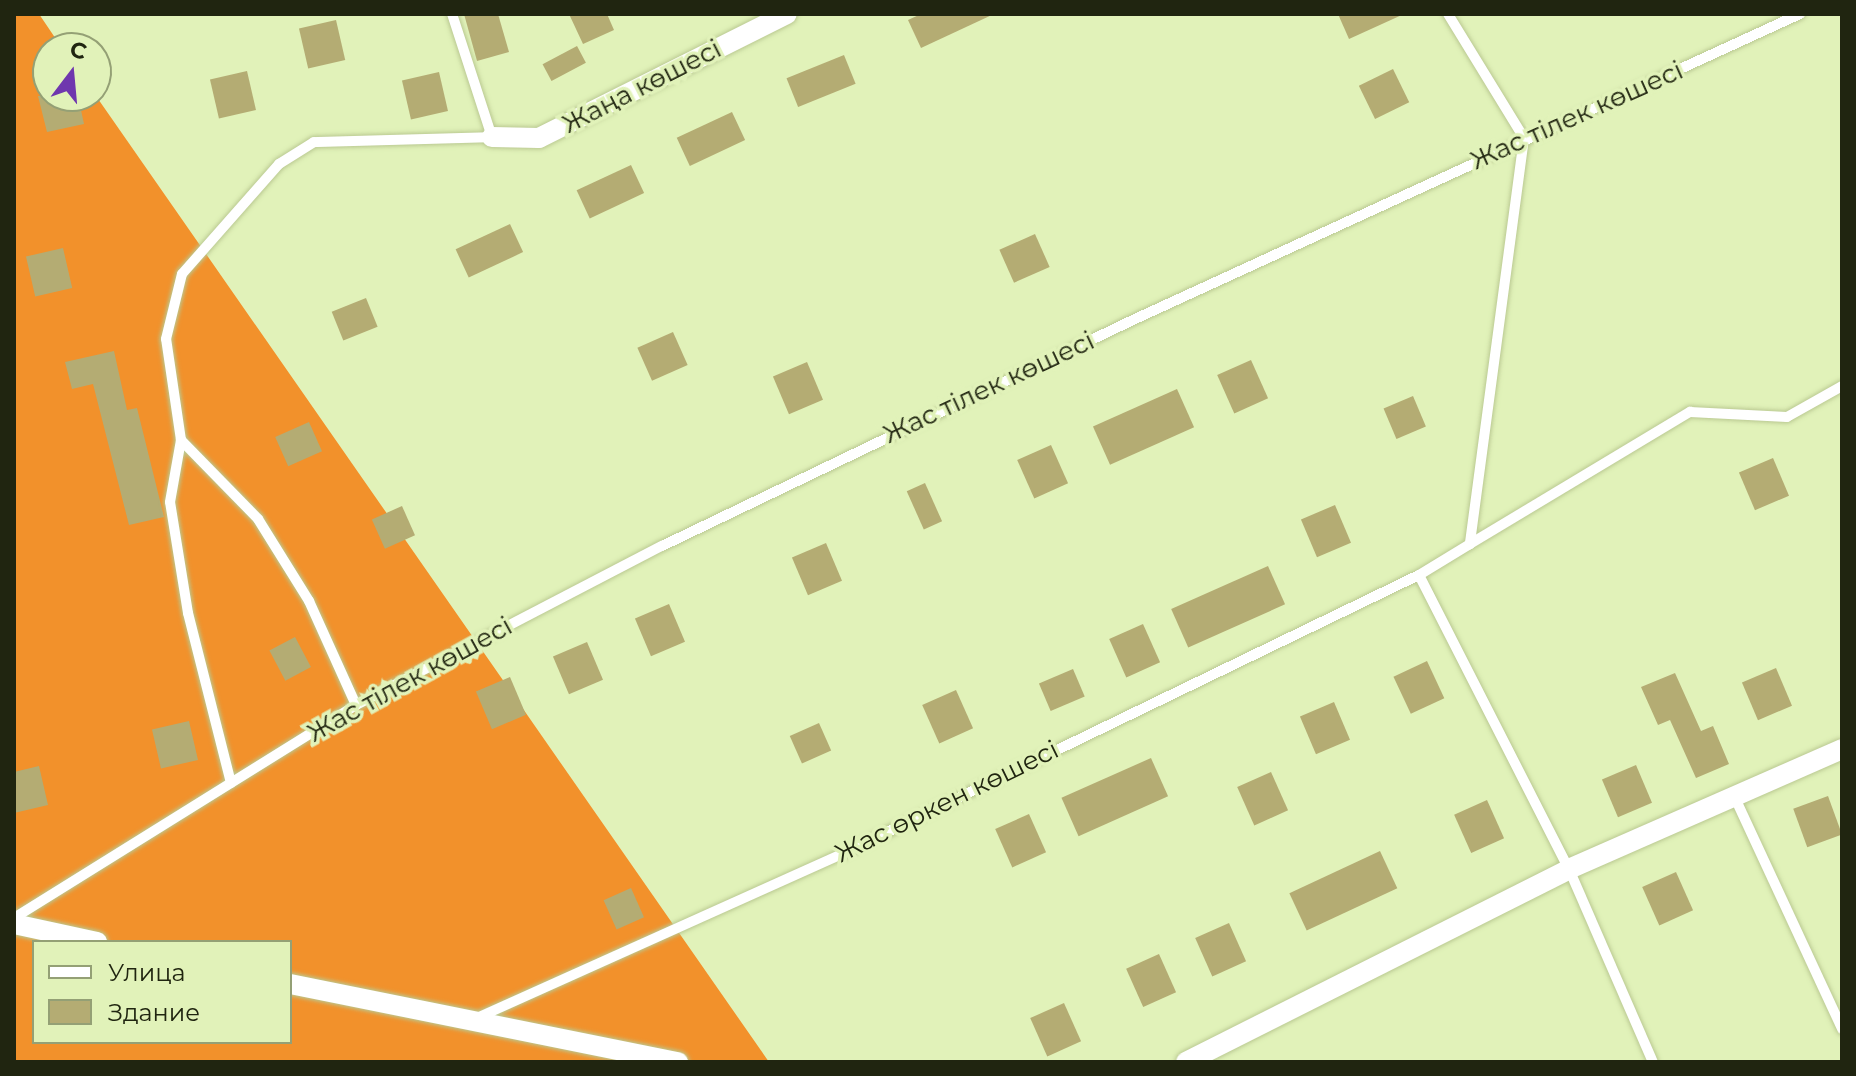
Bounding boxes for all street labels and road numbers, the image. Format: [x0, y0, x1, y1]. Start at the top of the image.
street label: Жаңа көшесі [557, 34, 727, 140]
street label: Жас тілек көшесі [1466, 55, 1688, 177]
street label: Жас тілек көшесі [878, 325, 1100, 451]
street label: Жас тілек көшесі [302, 611, 518, 749]
street label: Жас өркен көшесі [830, 734, 1064, 870]

